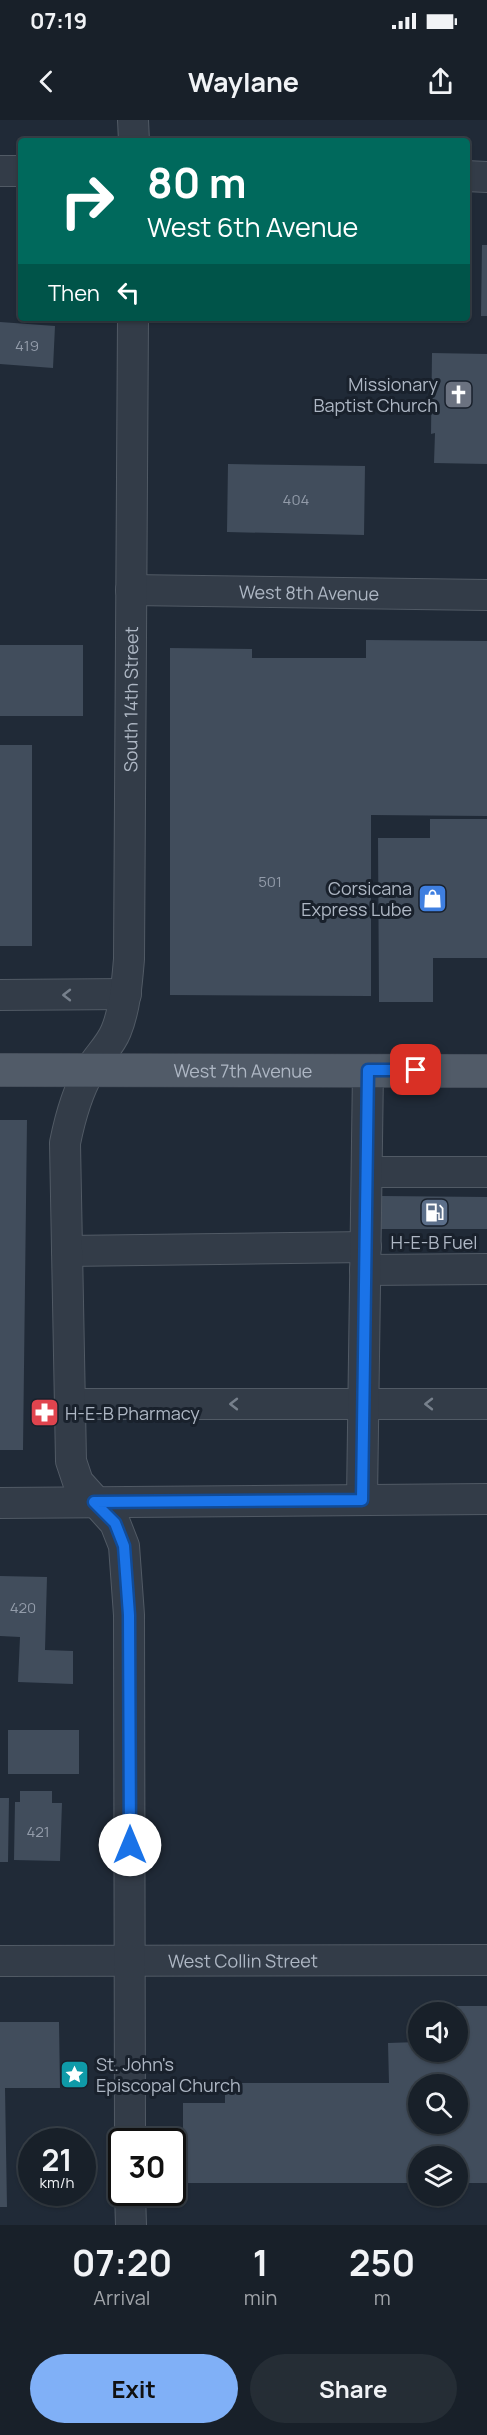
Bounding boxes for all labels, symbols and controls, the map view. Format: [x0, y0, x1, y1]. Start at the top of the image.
text: 07:19 [30, 6, 87, 36]
text: Waylane [188, 63, 299, 100]
icon: back [30, 65, 63, 98]
icon: share [424, 65, 457, 98]
text: 80 m [147, 153, 247, 211]
icon: right [48, 162, 126, 240]
text: West 6th Avenue [147, 208, 358, 245]
icon: left [112, 276, 145, 309]
text: Then [48, 278, 100, 308]
house number: 419 [15, 335, 39, 356]
place label: Missionary Baptist Church [313, 372, 439, 417]
church icon: Missionary Baptist Church [443, 378, 475, 410]
house number: 404 [283, 489, 310, 510]
street label: West 8th Avenue [239, 580, 379, 605]
street label: South 14th Street [118, 626, 143, 772]
house number: 501 [258, 871, 282, 892]
place label: Corsicana Express Lube [301, 876, 412, 921]
shop icon: Corsicana Express Lube [417, 882, 449, 914]
one-way arrow [63, 989, 72, 1001]
pin [390, 1044, 441, 1095]
icon: arrive [399, 1053, 432, 1086]
street label: West 7th Avenue [174, 1058, 312, 1083]
fuel station icon: H-E-B Fuel [418, 1197, 450, 1229]
place label: H-E-B Fuel [391, 1230, 477, 1254]
pharmacy icon: H-E-B Pharmacy [28, 1397, 60, 1429]
one-way arrow [229, 1398, 238, 1410]
one-way arrow [424, 1398, 433, 1410]
place label: H-E-B Pharmacy [65, 1401, 200, 1425]
house number: 420 [10, 1597, 36, 1618]
position arrow [98, 1813, 162, 1877]
house number: 421 [26, 1821, 50, 1842]
street label: West Collin Street [168, 1948, 318, 1973]
map controls [408, 2002, 468, 2206]
button: sound [408, 2002, 468, 2062]
place label: St. John's Episcopal Church [96, 2052, 241, 2097]
place icon: St. John's Episcopal Church [59, 2058, 91, 2090]
button: search [408, 2074, 468, 2134]
speed limit sign: 30 [108, 2128, 186, 2206]
text: 21 [41, 2139, 73, 2180]
button: layers [408, 2146, 468, 2206]
text: km/h [40, 2172, 74, 2193]
text: 07:20 [72, 2238, 172, 2287]
text: 1 [253, 2238, 268, 2287]
text: 250 [349, 2238, 415, 2287]
text: Arrival [93, 2284, 150, 2311]
text: min [244, 2284, 277, 2311]
text: m [374, 2284, 391, 2311]
button: Exit [30, 2354, 238, 2423]
button: Share [250, 2354, 457, 2423]

